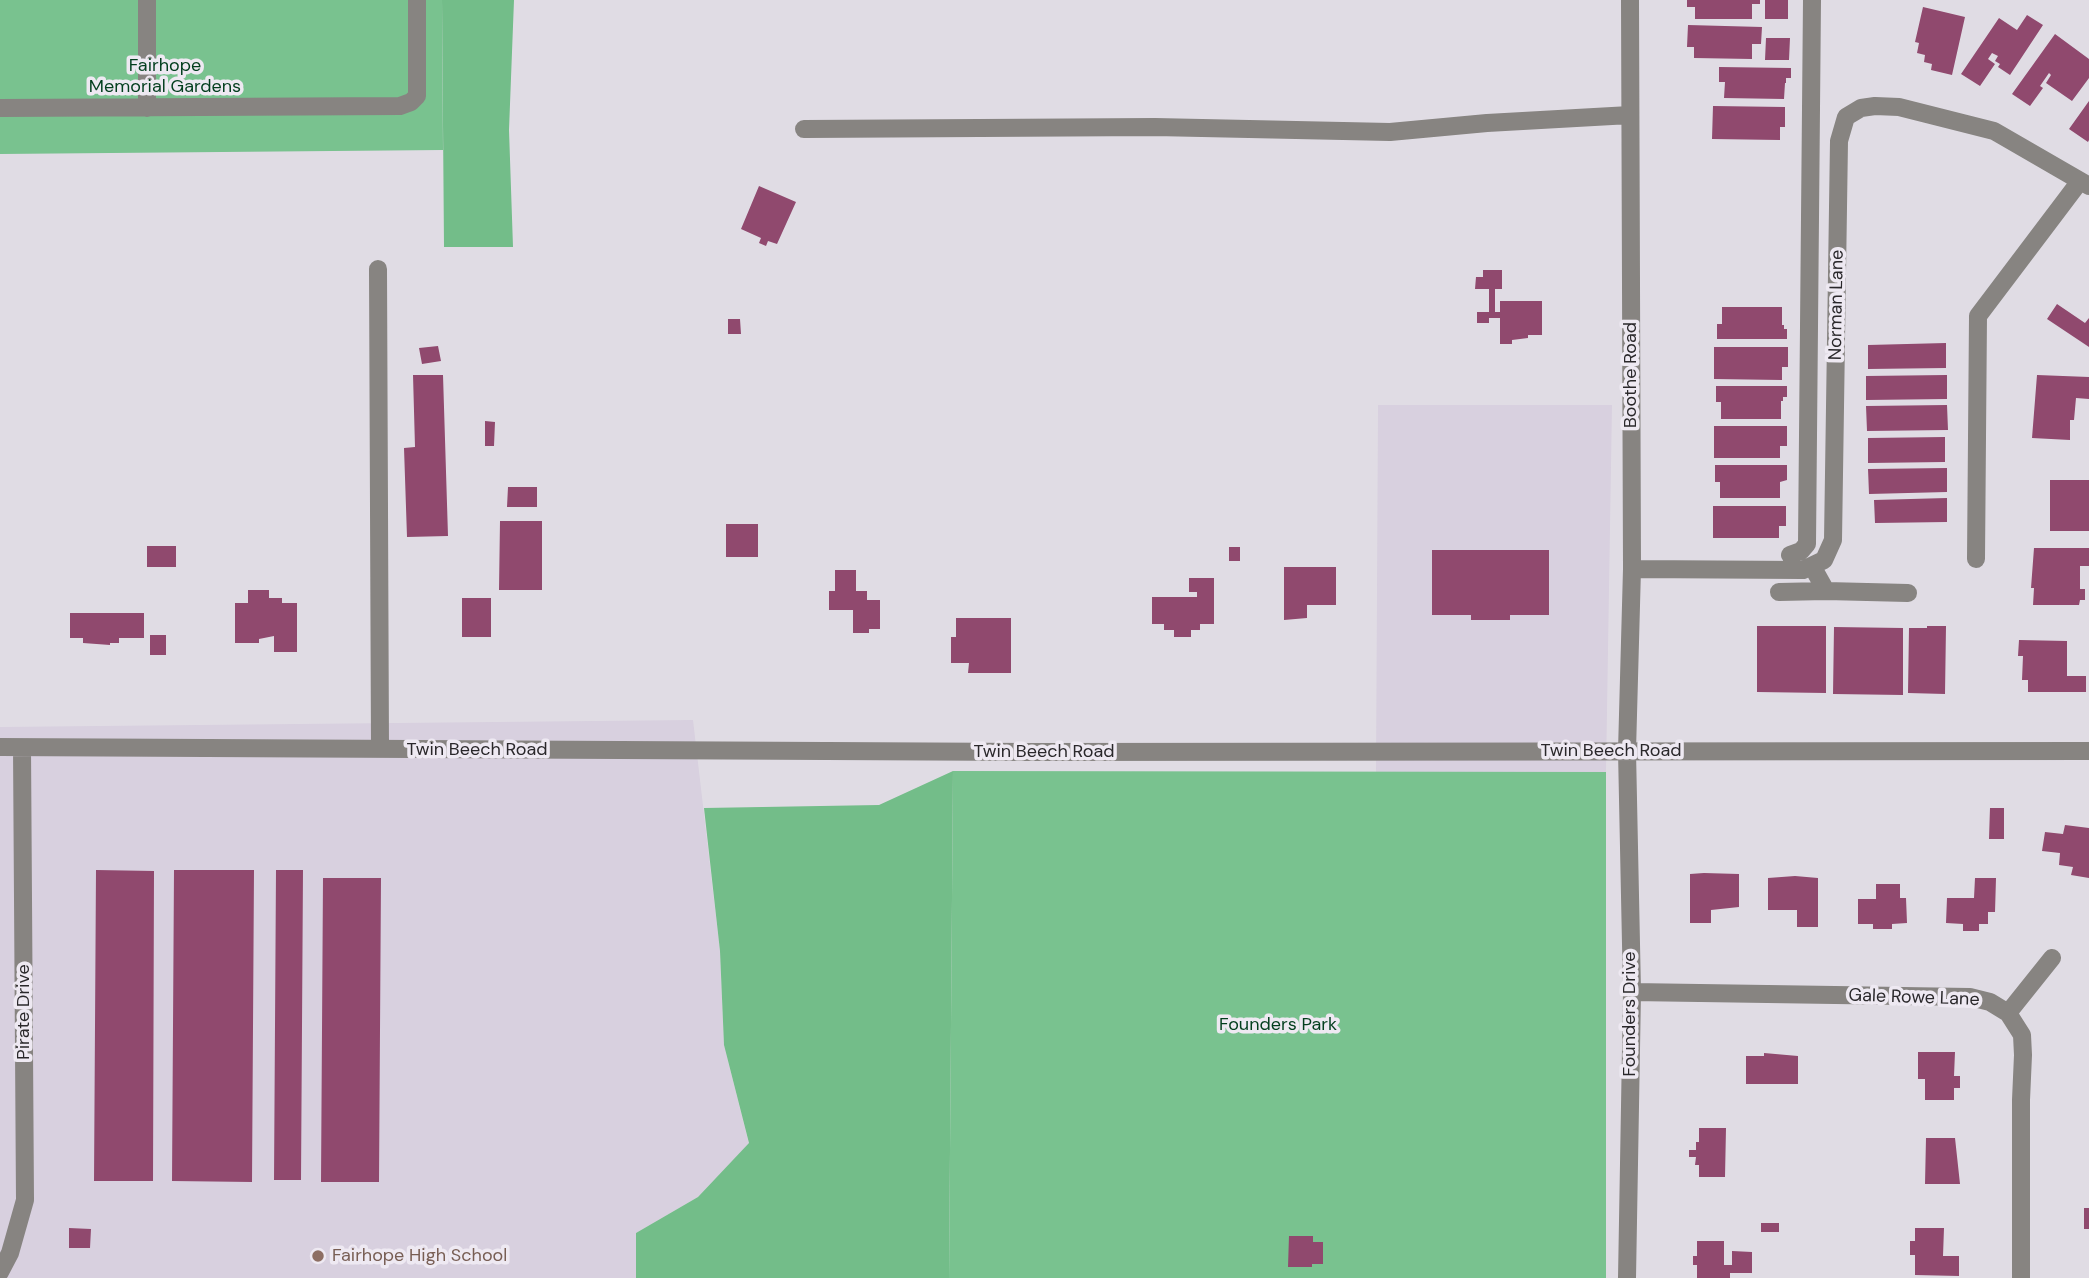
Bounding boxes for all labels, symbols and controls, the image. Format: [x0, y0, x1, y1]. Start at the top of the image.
park label: Fairhope Memorial Gardens [89, 55, 241, 98]
street label: Norman Lane [1825, 250, 1849, 360]
street label: Boothe Road [1620, 322, 1642, 428]
street label: Twin Beech Road [407, 739, 547, 761]
street label: Twin Beech Road [1541, 740, 1681, 762]
street label: Twin Beech Road [974, 741, 1114, 763]
street label: Founders Drive [1619, 951, 1641, 1077]
street label: Pirate Drive [13, 964, 35, 1060]
street label: Gale Rowe Lane [1848, 985, 1980, 1011]
park label: Founders Park [1219, 1014, 1337, 1036]
place label: Fairhope High School [332, 1245, 507, 1267]
marker: Fairhope High School [310, 1248, 326, 1264]

